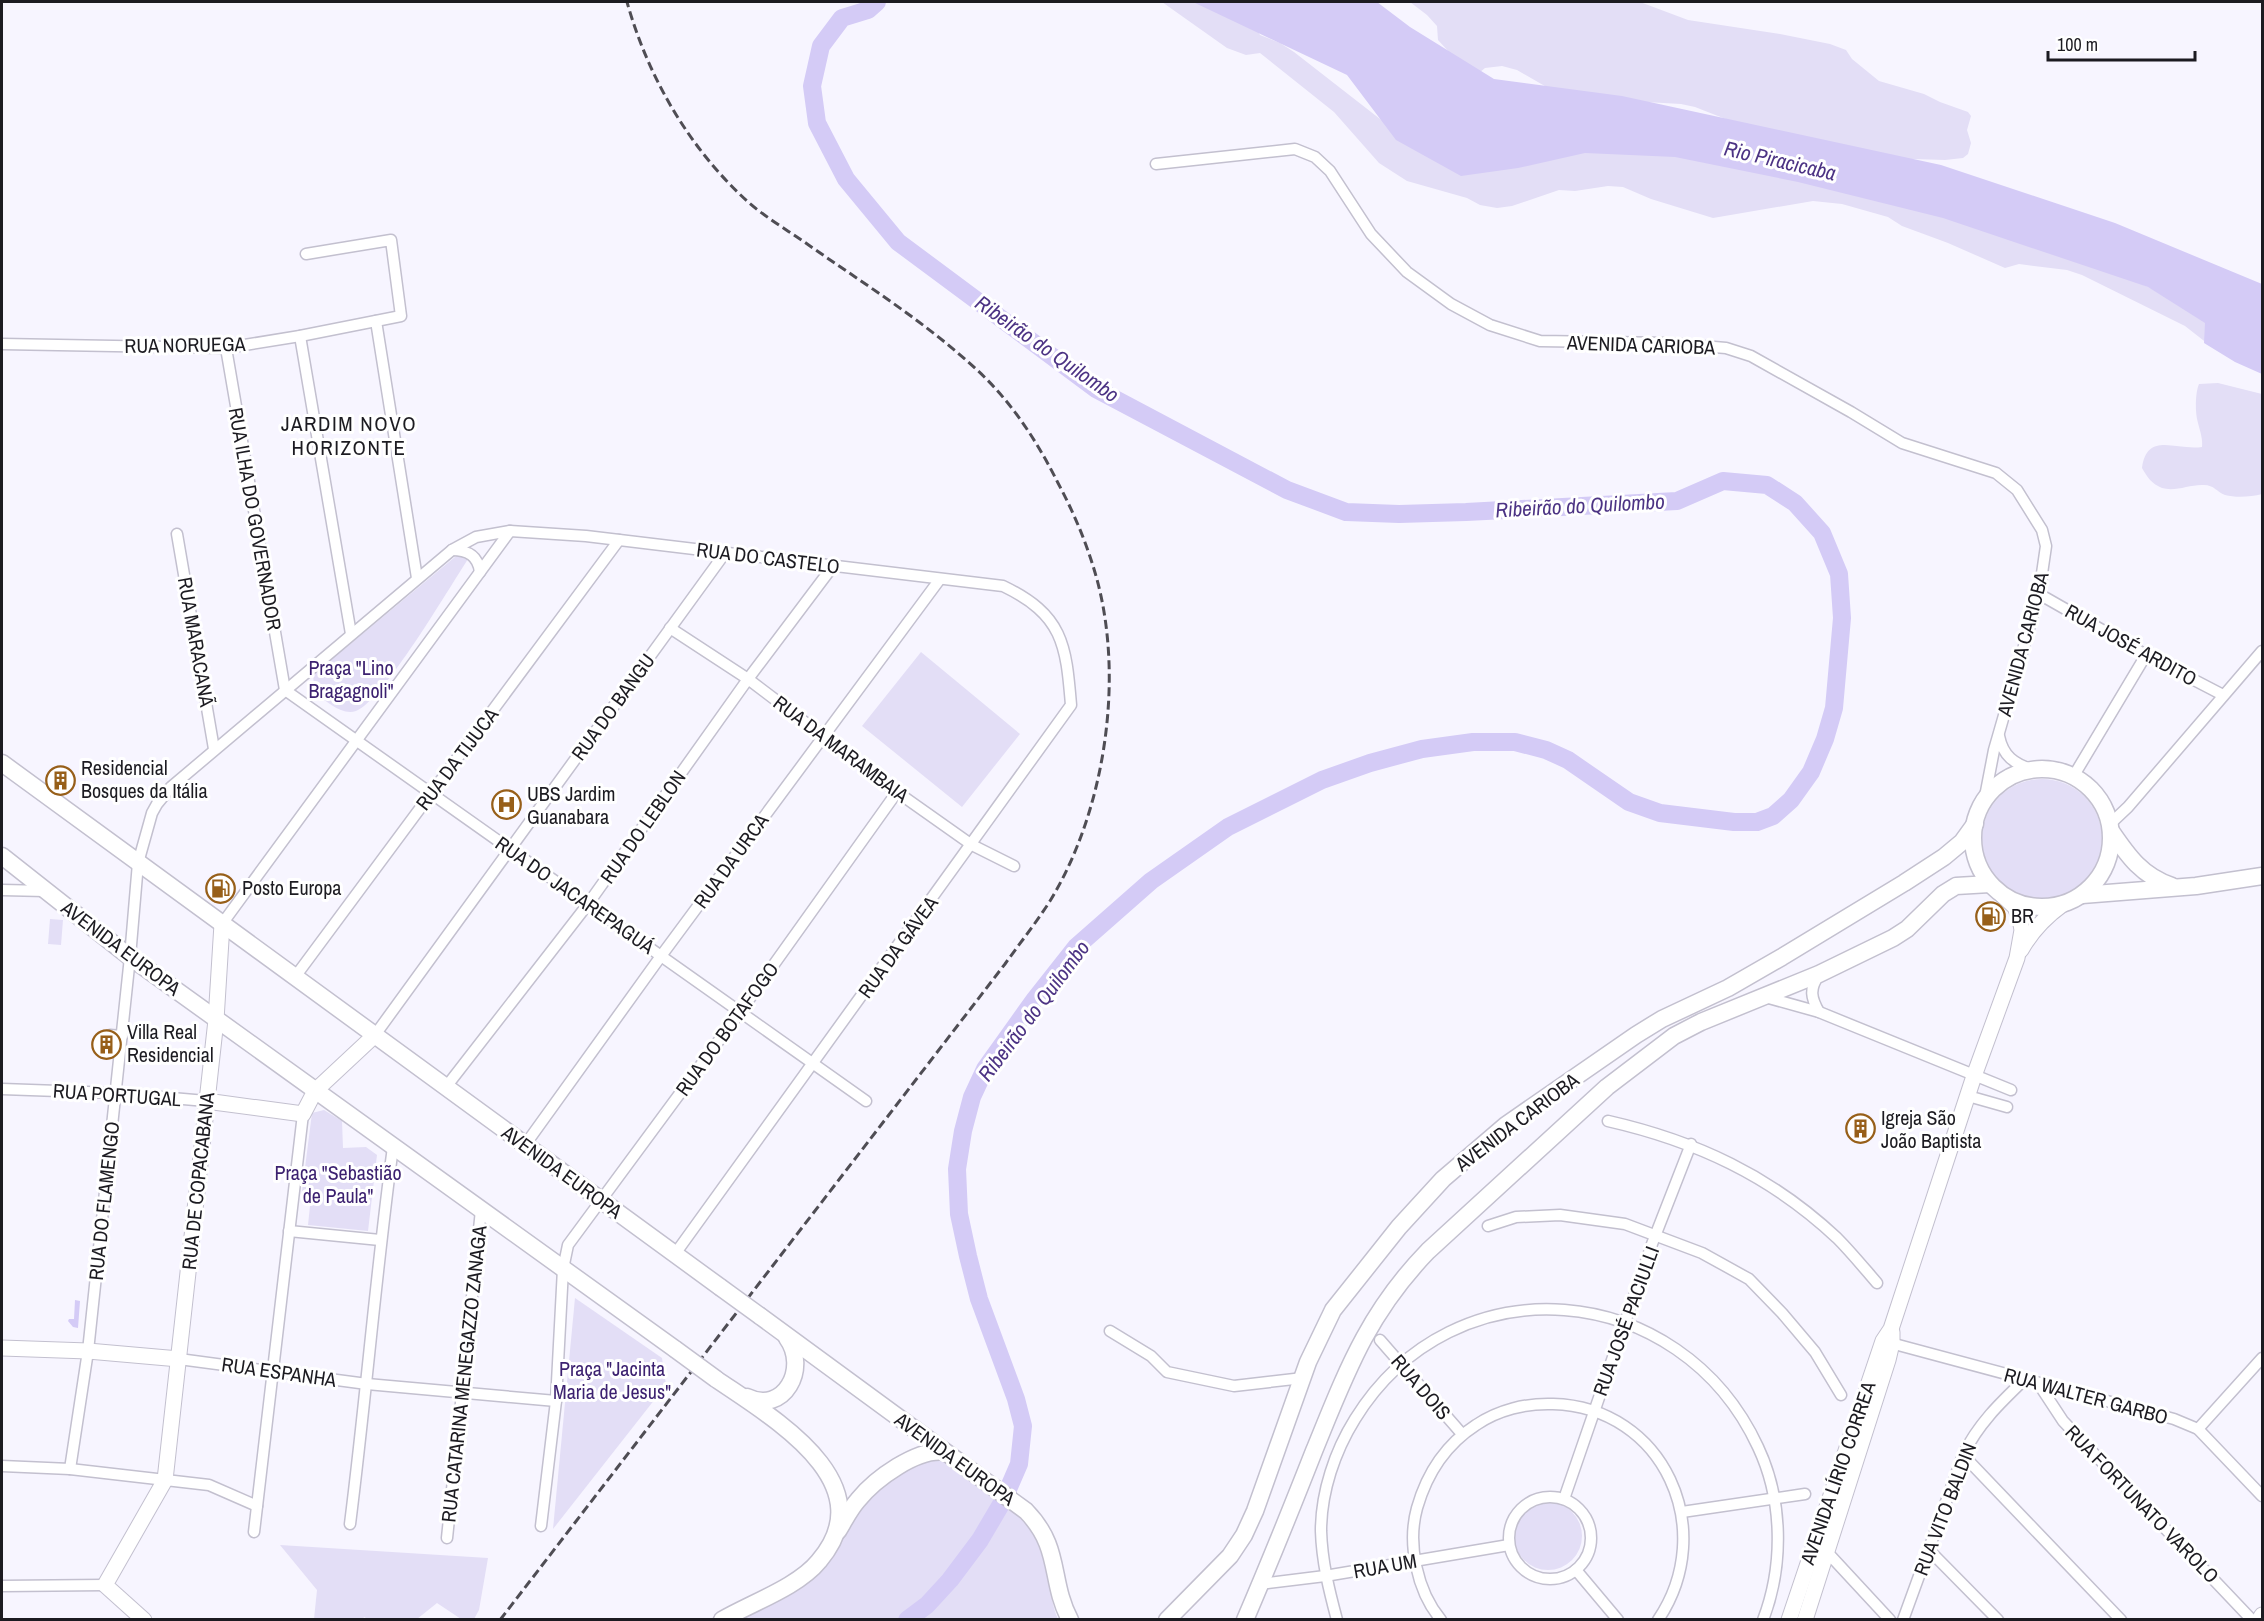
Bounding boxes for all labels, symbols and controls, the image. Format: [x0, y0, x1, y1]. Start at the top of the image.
scale bar [2048, 24, 2195, 62]
text: 100 m [2057, 32, 2098, 57]
water label: Rio Piracicaba [1721, 134, 1839, 187]
water label: Ribeirão do Quilombo [970, 288, 1125, 409]
street label: AVENIDA CARIOBA [1565, 328, 1716, 361]
street label: RUA NORUEGA [124, 330, 246, 359]
street label: RUA ILHA DO GOVERNADOR [223, 405, 288, 633]
district label: JARDIM NOVO HORIZONTE [281, 409, 417, 462]
water label: Ribeirão do Quilombo [1495, 487, 1665, 524]
street label: RUA DO CASTELO [695, 535, 841, 580]
street label: AVENIDA CARIOBA [1990, 569, 2055, 720]
street label: RUA MARACANÃ [172, 575, 221, 709]
street label: RUA JOSÉ ARDITO [2061, 597, 2202, 692]
street label: RUA DO BANGU [565, 648, 660, 766]
park label: Praça "Lino Bragagnoli" [308, 654, 394, 704]
street label: RUA DA MARAMBAIA [768, 689, 915, 809]
street label: RUA DA TIJUCA [409, 702, 504, 815]
place label: Residencial Bosques da Itália [81, 754, 208, 804]
building icon: Residencial Bosques da Itália [44, 764, 76, 796]
street label: RUA DO LEBLON [594, 765, 692, 889]
place label: UBS Jardim Guanabara [527, 780, 615, 830]
hospital icon: UBS Jardim Guanabara [490, 789, 522, 821]
street label: RUA DA URCA [687, 808, 774, 914]
street label: RUA DO JACAREPAGUÁ [490, 830, 660, 960]
fuel station icon: Posto Europa [205, 872, 237, 904]
place label: Posto Europa [242, 874, 341, 901]
street label: RUA DA GÁVEA [851, 890, 944, 1003]
street label: AVENIDA EUROPA [55, 893, 186, 1001]
fuel station icon: BR [1974, 900, 2006, 932]
place label: BR [2011, 902, 2034, 929]
water label: Ribeirão do Quilombo [971, 934, 1096, 1087]
street label: RUA DO BOTAFOGO [669, 956, 784, 1101]
place label: Villa Real Residencial [127, 1018, 214, 1068]
building icon: Villa Real Residencial [90, 1028, 122, 1060]
street label: AVENIDA CARIOBA [1449, 1066, 1584, 1178]
street label: RUA PORTUGAL [52, 1077, 182, 1112]
street label: RUA DE COPACABANA [175, 1091, 220, 1271]
place label: Igreja São João Baptista [1881, 1104, 1981, 1154]
building icon: Igreja São João Baptista [1844, 1113, 1876, 1145]
street label: AVENIDA EUROPA [496, 1118, 628, 1224]
street label: RUA DO FLAMENGO [82, 1120, 125, 1282]
park label: Praça "Sebastião de Paula" [274, 1159, 402, 1209]
street label: RUA CATARINA MENEGAZZO ZANAGA [434, 1224, 493, 1524]
street label: RUA JOSÉ PACIULLI [1586, 1242, 1665, 1399]
street label: RUA DOIS [1385, 1348, 1457, 1425]
street label: RUA ESPANHA [220, 1350, 338, 1393]
park label: Praça "Jacinta Maria de Jesus" [553, 1355, 671, 1405]
street label: RUA WALTER GARBO [2001, 1361, 2171, 1430]
street label: AVENIDA LÍRIO CORREA [1793, 1378, 1882, 1569]
street label: AVENIDA EUROPA [889, 1405, 1021, 1511]
street label: RUA FORTUNATO VAROLO [2060, 1419, 2225, 1589]
street label: RUA VITO BALDIN [1907, 1439, 1982, 1579]
street label: RUA UM [1351, 1547, 1419, 1584]

